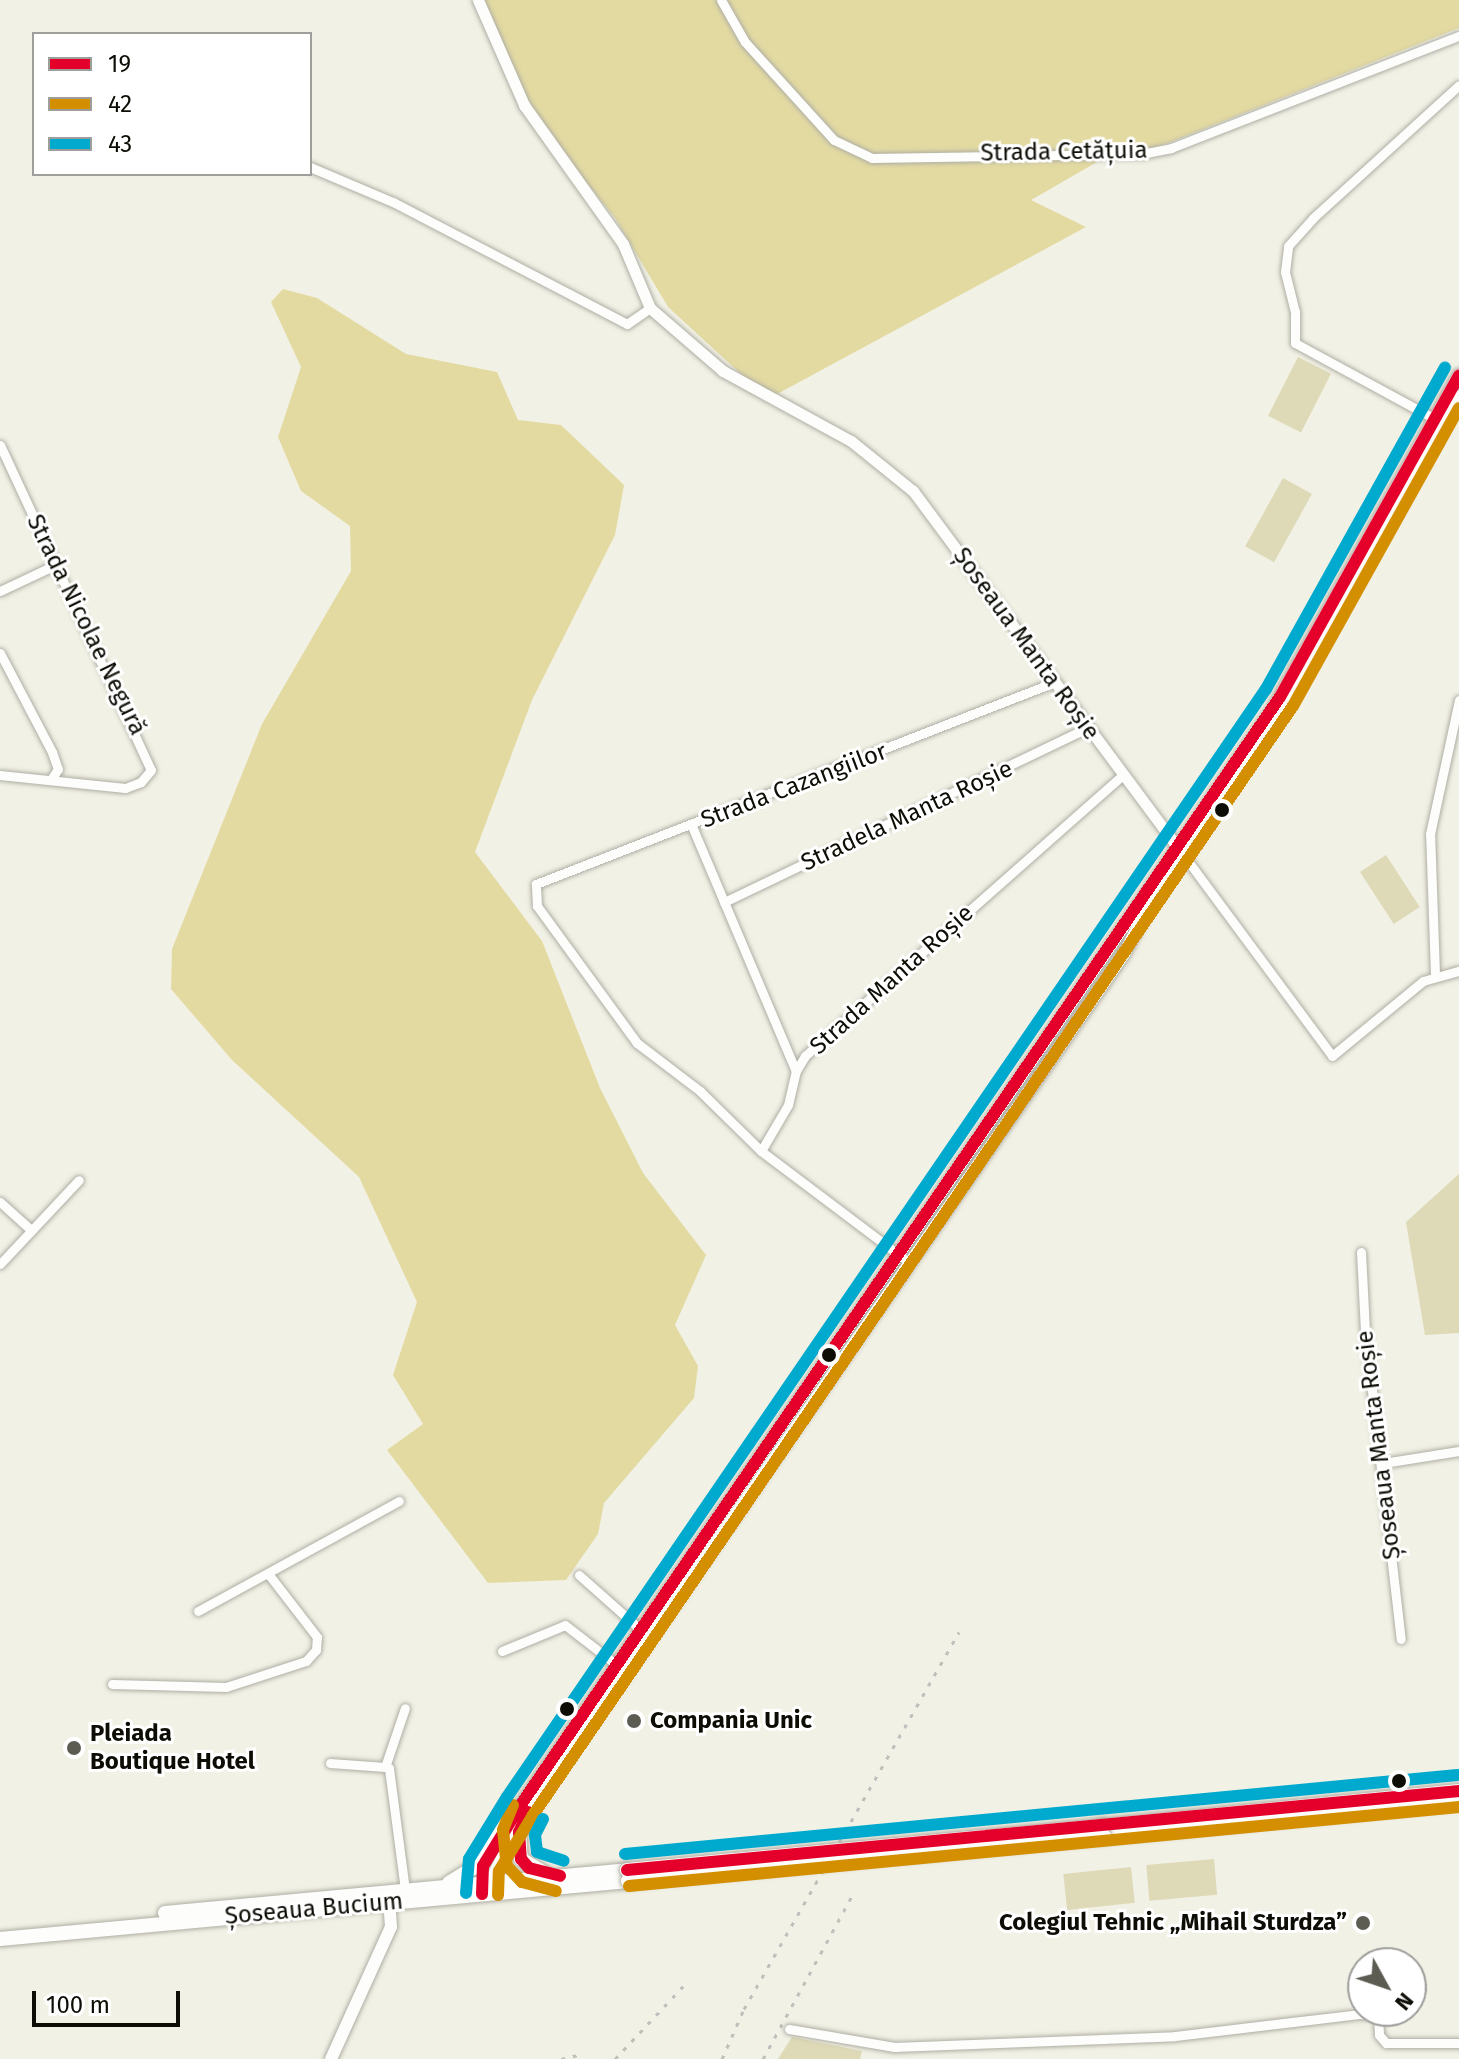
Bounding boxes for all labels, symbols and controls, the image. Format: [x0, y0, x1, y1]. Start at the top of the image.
legend [32, 32, 312, 176]
text: 19 [108, 50, 131, 78]
text: 42 [108, 90, 132, 118]
text: 43 [108, 130, 132, 158]
street label: Strada Cetățuia [980, 136, 1148, 168]
street label: Strada Nicolae Negură [20, 510, 152, 740]
street label: Șoseaua Manta Roșie [947, 542, 1105, 746]
street label: Strada Cazangiilor [697, 737, 891, 835]
street label: Stradela Manta Roșie [797, 754, 1017, 878]
unlabelled marker [1214, 802, 1230, 818]
street label: Strada Manta Roșie [804, 899, 980, 1061]
street label: Șoseaua Manta Roșie [1351, 1329, 1407, 1561]
unlabelled marker [821, 1347, 837, 1363]
unlabelled marker [559, 1701, 575, 1717]
place label: Compania Unic [650, 1707, 812, 1735]
marker: Compania Unic [625, 1712, 643, 1730]
place label: Pleiada Boutique Hotel [90, 1720, 255, 1776]
marker: Pleiada Boutique Hotel [65, 1739, 83, 1757]
unlabelled marker [1391, 1773, 1407, 1789]
street label: Șoseaua Bucium [224, 1887, 404, 1931]
place label: Colegiul Tehnic „Mihail Sturdza” [999, 1909, 1347, 1937]
marker: Colegiul Tehnic „Mihail Sturdza” [1354, 1914, 1372, 1932]
north arrow [1347, 1947, 1427, 2027]
scale bar [36, 1975, 184, 2025]
text: N [1389, 1987, 1419, 2016]
text: 100 m [46, 1991, 110, 2019]

